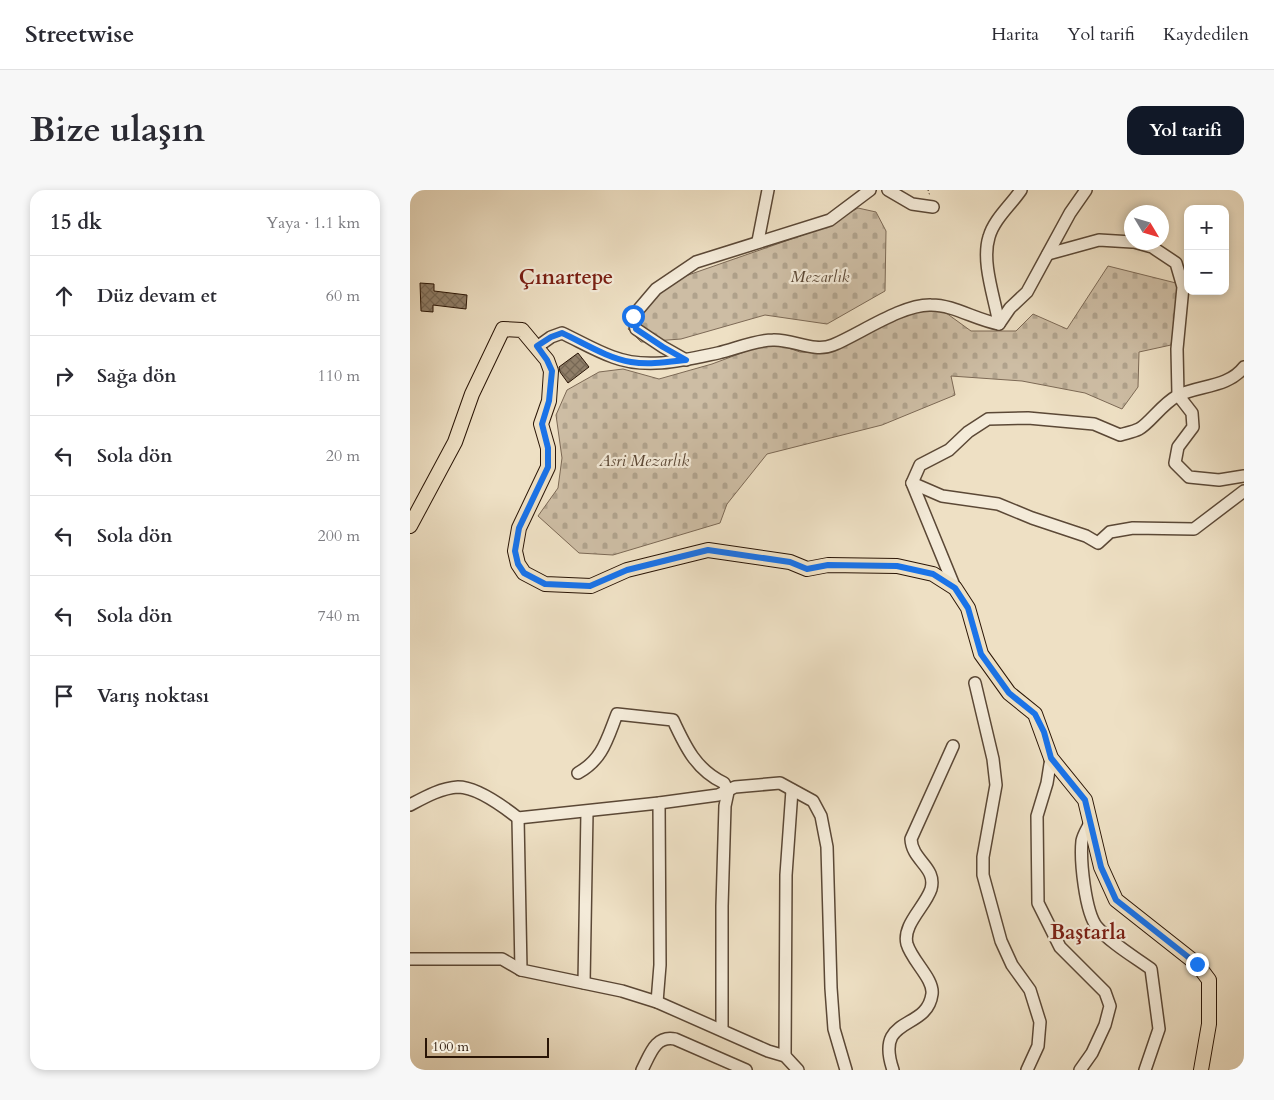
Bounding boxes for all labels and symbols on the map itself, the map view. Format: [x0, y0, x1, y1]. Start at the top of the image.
north arrow [1124, 205, 1169, 250]
district label: Çınartepe [519, 263, 613, 292]
park label: Mezarlık [791, 266, 850, 288]
route start [622, 305, 645, 328]
park label: Asri Mezarlık [598, 450, 689, 472]
district label: Baştarla [1050, 918, 1127, 947]
route end [1186, 953, 1209, 976]
scale bar [425, 1035, 549, 1058]

